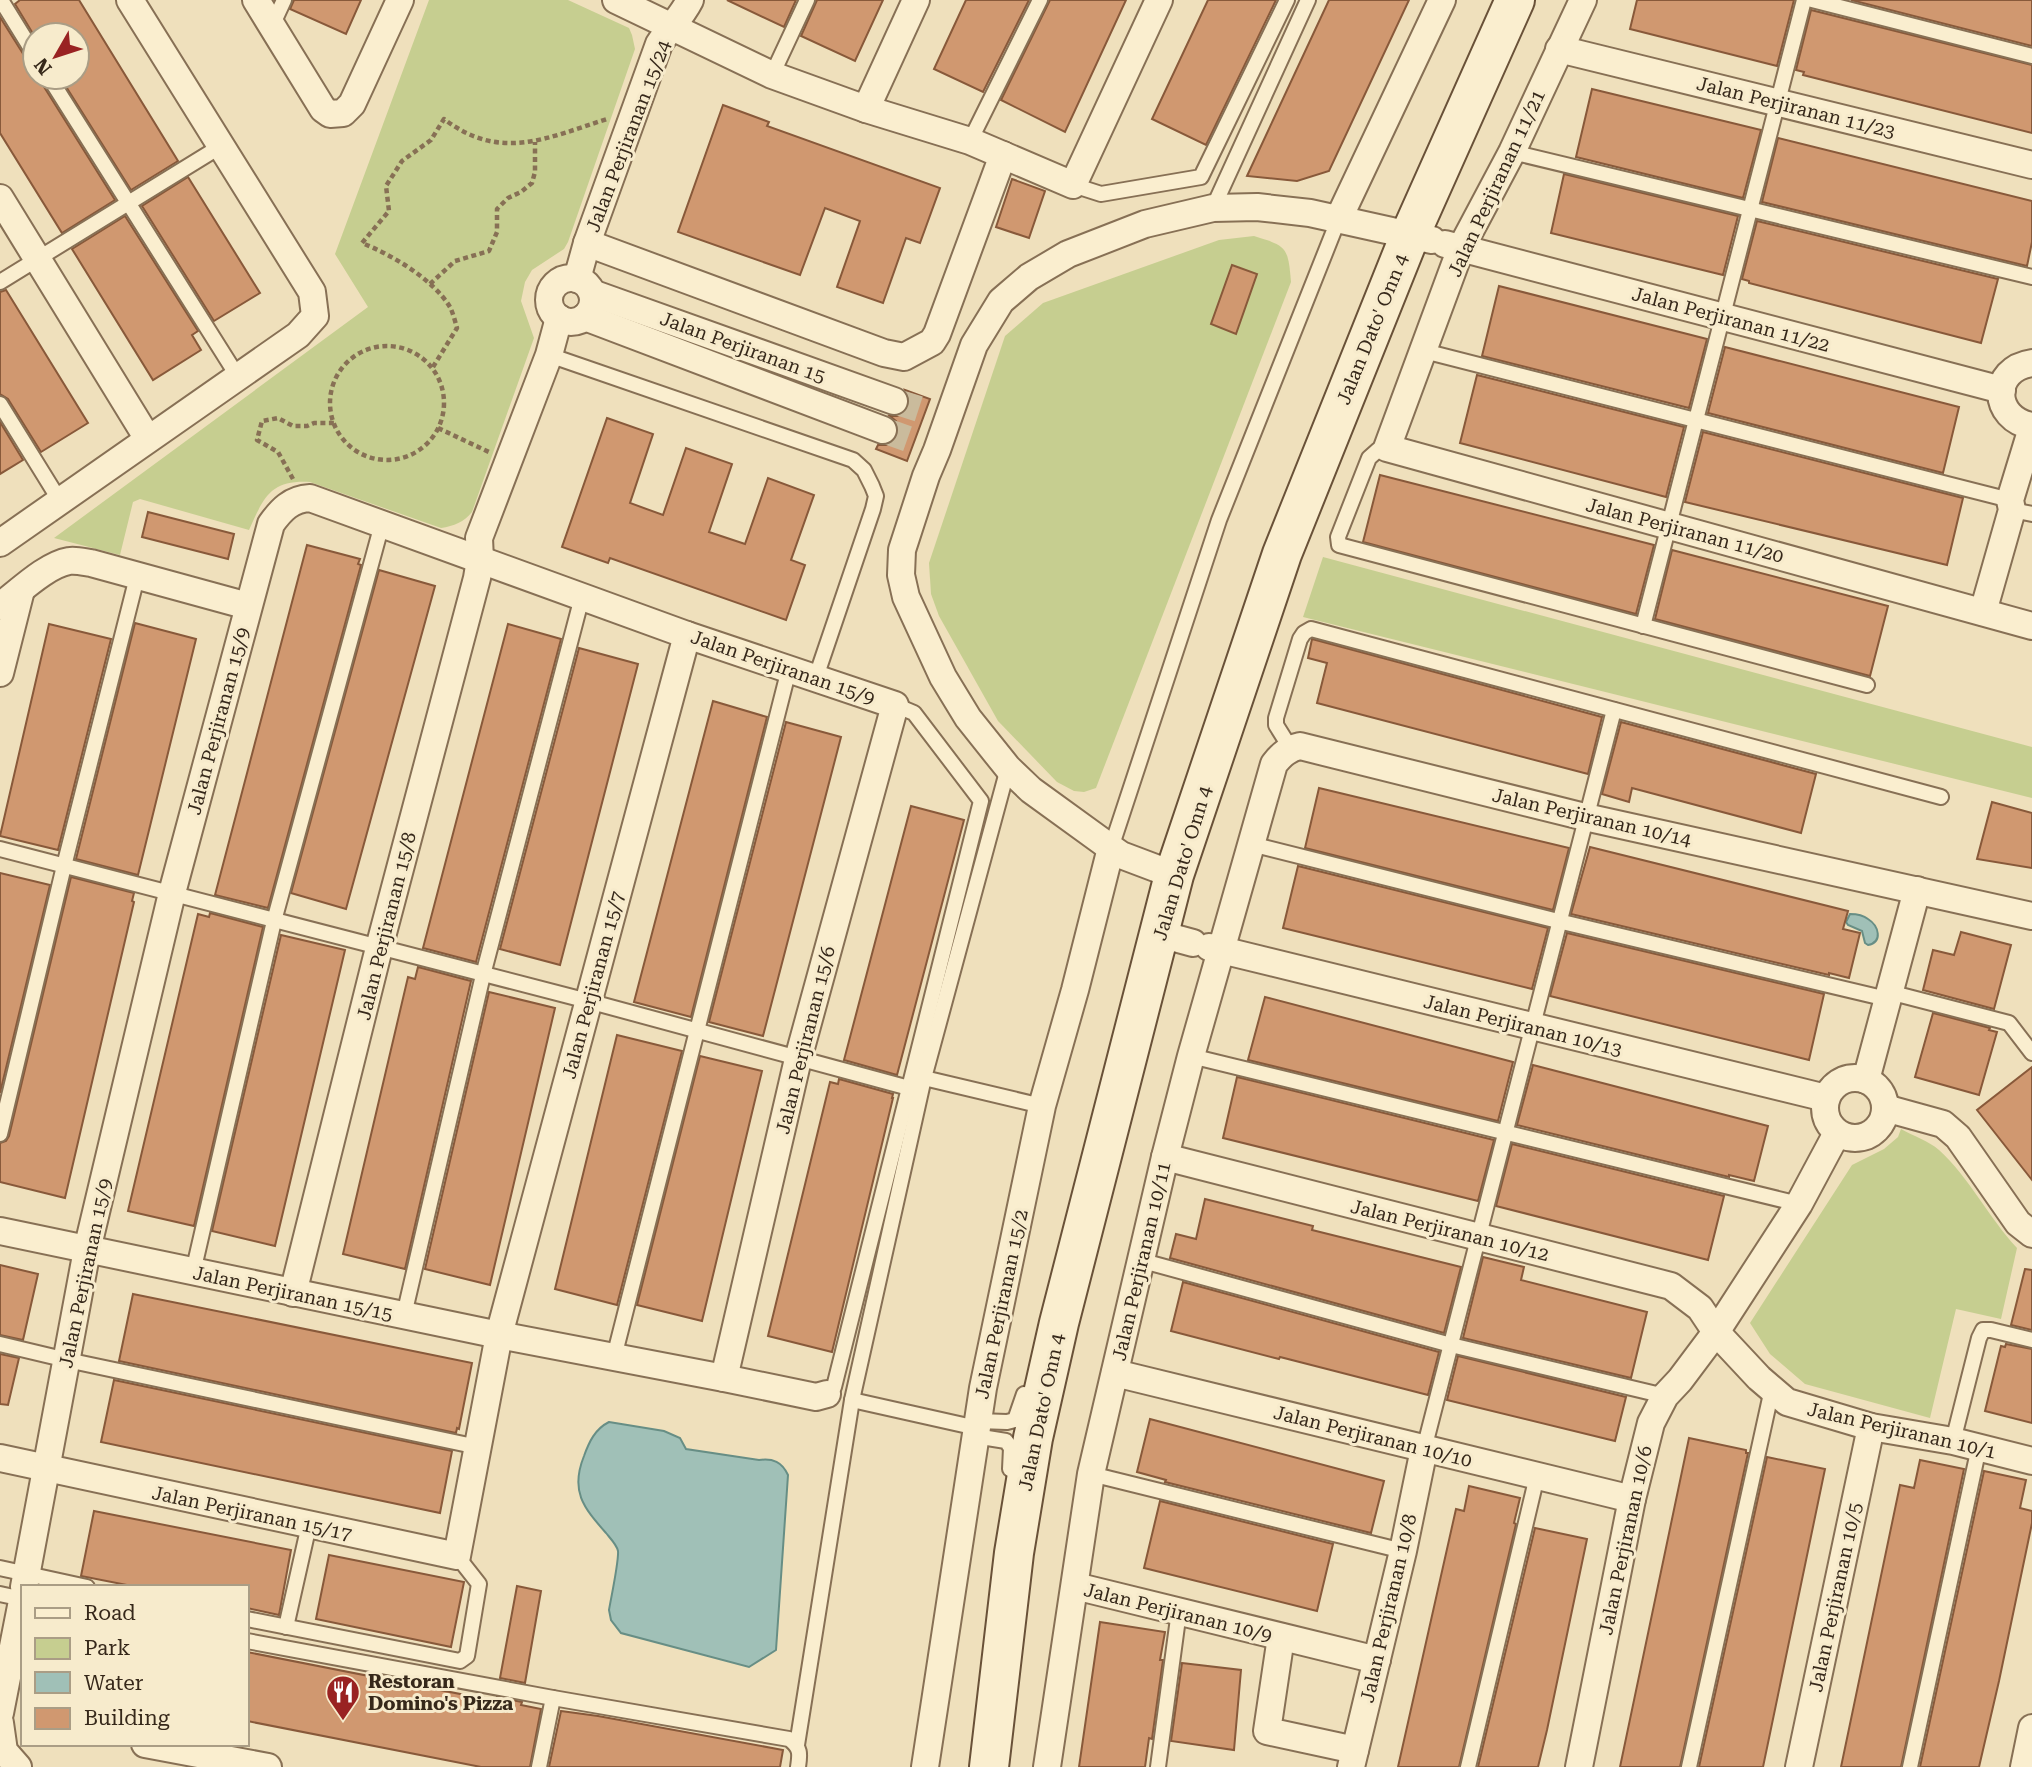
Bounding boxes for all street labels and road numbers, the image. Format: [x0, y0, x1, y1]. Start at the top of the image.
street label: Jalan Perjiranan 15/24 [581, 37, 676, 235]
street label: Jalan Perjiranan 11/23 [1694, 72, 1897, 143]
street label: Jalan Perjiranan 11/21 [1443, 86, 1550, 280]
street label: Jalan Dato' Onn 4 [1332, 250, 1413, 408]
street label: Jalan Perjiranan 11/22 [1630, 282, 1832, 357]
street label: Jalan Perjiranan 15 [657, 307, 829, 388]
street label: Jalan Perjiranan 11/20 [1584, 493, 1786, 568]
street label: Jalan Perjiranan 15/9 [182, 625, 255, 817]
street label: Jalan Perjiranan 15/9 [688, 625, 878, 710]
street label: Jalan Dato' Onn 4 [1148, 783, 1217, 943]
street label: Jalan Perjiranan 10/14 [1490, 783, 1694, 852]
street label: Jalan Perjiranan 15/8 [352, 830, 421, 1023]
street label: Jalan Perjiranan 15/7 [557, 889, 630, 1081]
street label: Jalan Perjiranan 15/6 [771, 944, 840, 1137]
street label: Jalan Perjiranan 10/13 [1421, 990, 1624, 1061]
street label: Jalan Perjiranan 10/11 [1107, 1159, 1176, 1363]
street label: Jalan Perjiranan 15/9 [54, 1176, 117, 1370]
street label: Jalan Perjiranan 10/12 [1348, 1195, 1551, 1266]
street label: Jalan Perjiranan 15/2 [970, 1207, 1033, 1401]
street label: Jalan Perjiranan 15/15 [191, 1261, 395, 1326]
street label: Jalan Dato' Onn 4 [1014, 1331, 1069, 1493]
street label: Jalan Perjiranan 10/1 [1805, 1398, 1999, 1463]
street label: Jalan Perjiranan 10/10 [1271, 1401, 1474, 1472]
street label: Jalan Perjiranan 10/6 [1594, 1443, 1657, 1637]
street label: Jalan Perjiranan 15/17 [150, 1481, 354, 1546]
street label: Jalan Perjiranan 10/5 [1804, 1500, 1867, 1694]
street label: Jalan Perjiranan 10/8 [1356, 1511, 1421, 1705]
street label: Jalan Perjiranan 10/9 [1081, 1578, 1274, 1647]

